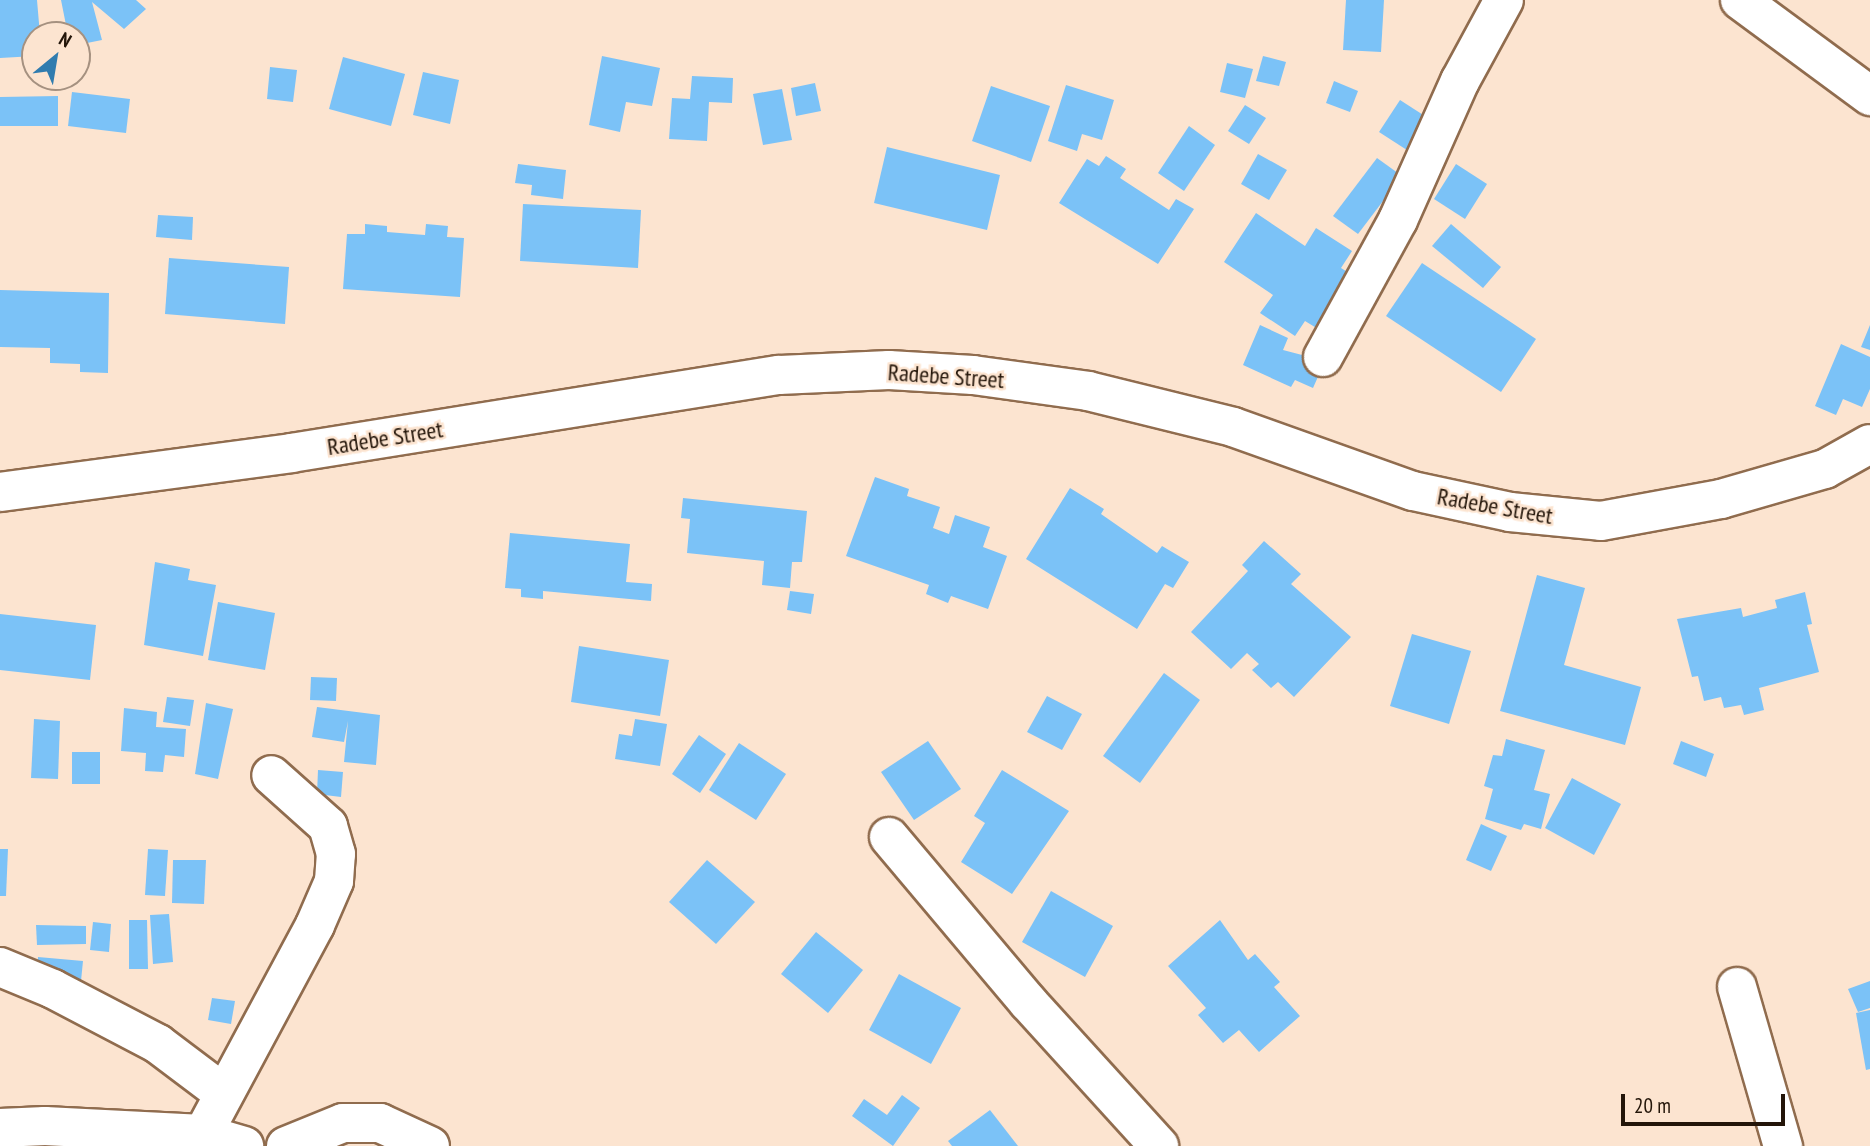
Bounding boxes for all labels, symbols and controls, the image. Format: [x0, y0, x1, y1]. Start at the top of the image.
north arrow [21, 21, 91, 91]
text: N [55, 27, 76, 53]
street label: Radebe Street [887, 358, 1005, 394]
street label: Radebe Street [325, 415, 445, 461]
street label: Radebe Street [1435, 482, 1555, 530]
scale bar [1625, 1080, 1790, 1124]
text: 20 m [1634, 1092, 1671, 1119]

